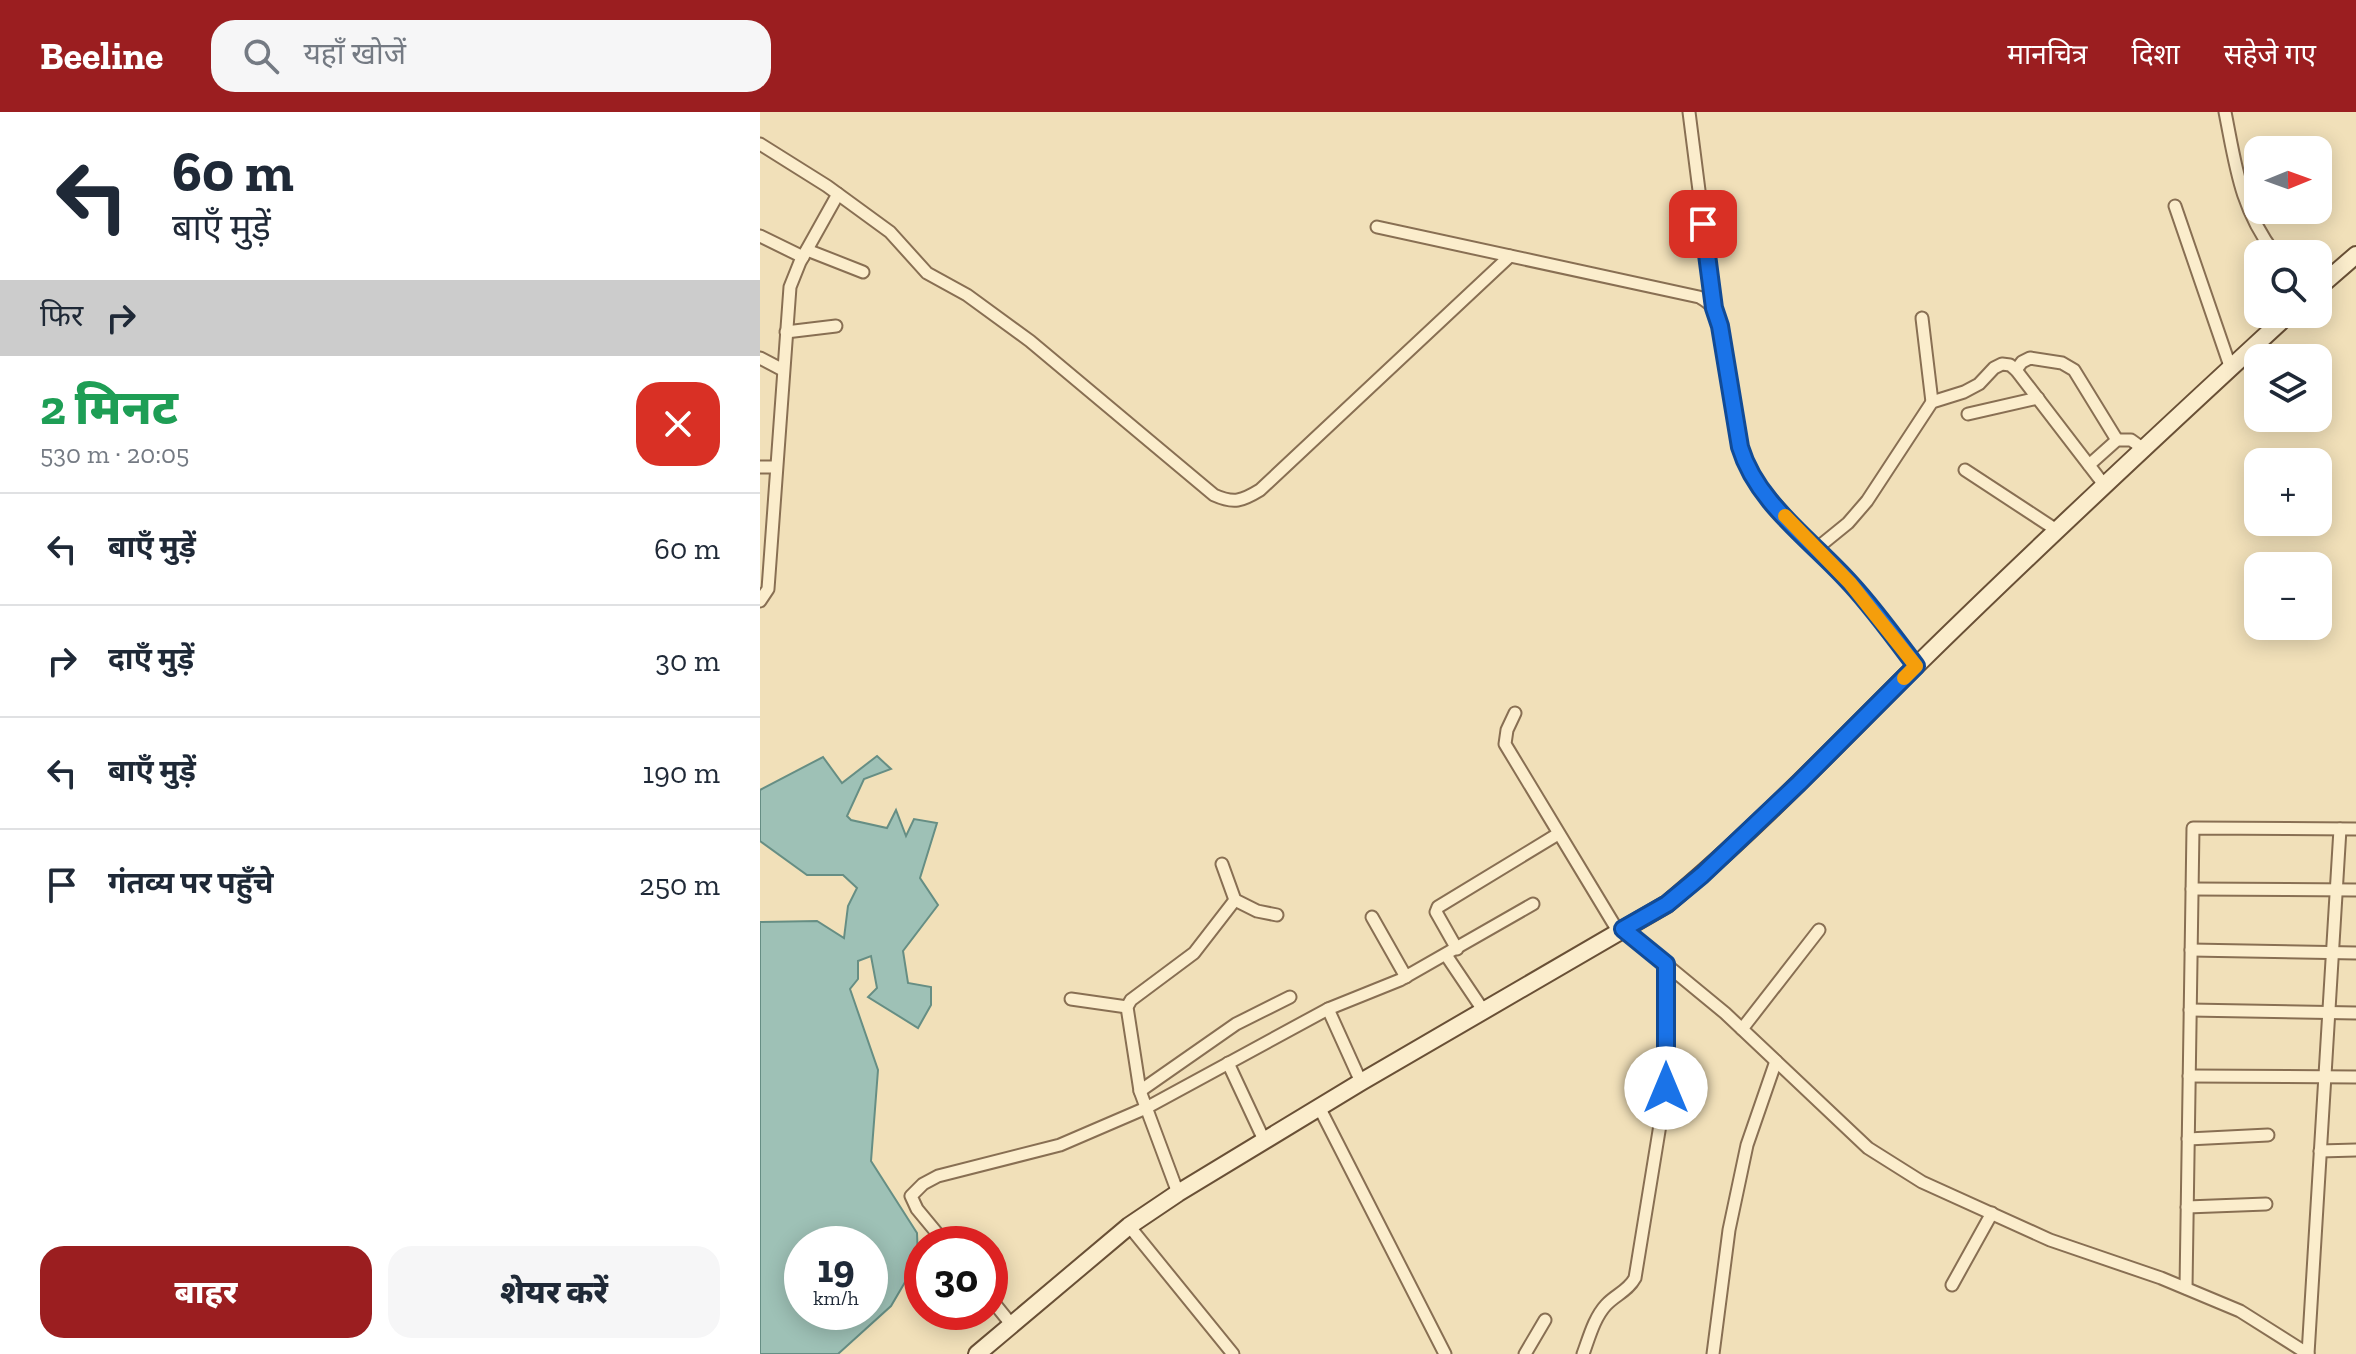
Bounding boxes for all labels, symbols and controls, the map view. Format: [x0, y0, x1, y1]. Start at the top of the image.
search box [211, 20, 771, 92]
text: Beeline [40, 33, 163, 79]
icon: search [239, 34, 283, 78]
text: यहाँ खोजें [303, 36, 406, 72]
text: मानचित्र [2007, 38, 2087, 71]
text: दिशा [2131, 38, 2180, 71]
text: सहेजे गए [2224, 38, 2316, 71]
north arrow [2244, 136, 2332, 224]
map controls [2244, 136, 2332, 640]
text: 60 m [172, 138, 294, 205]
icon: left [40, 144, 144, 248]
pin [1669, 190, 1737, 258]
icon: arrive [1681, 202, 1725, 246]
text: बाएँ मुड़ें [172, 206, 271, 249]
button: search [2244, 240, 2332, 328]
icon: right [99, 296, 143, 340]
text: फिर [40, 298, 83, 334]
button: layers [2244, 344, 2332, 432]
text: 2 मिनट [40, 379, 178, 436]
button: close [636, 382, 720, 466]
text: 530 m · 20:05 [40, 438, 189, 470]
button: + [2244, 448, 2332, 536]
icon: left [40, 527, 84, 571]
text: बाएँ मुड़ें [108, 529, 196, 565]
text: 60 m [654, 531, 720, 567]
button: − [2244, 552, 2332, 640]
icon: right [40, 639, 84, 683]
text: दाएँ मुड़ें [108, 641, 194, 677]
text: 30 m [655, 643, 720, 679]
icon: left [40, 751, 84, 795]
text: बाएँ मुड़ें [108, 753, 196, 789]
text: 190 m [643, 755, 720, 791]
icon: arrive [40, 863, 84, 907]
text: गंतव्य पर पहुँचे [108, 865, 273, 901]
text: 250 m [639, 867, 720, 903]
position arrow [1624, 1046, 1708, 1130]
speed limit sign: 30 [904, 1226, 1008, 1330]
text: 19 [817, 1244, 855, 1292]
button: बाहर [40, 1246, 372, 1338]
button: शेयर करें [388, 1246, 720, 1338]
text: km/h [813, 1286, 859, 1310]

